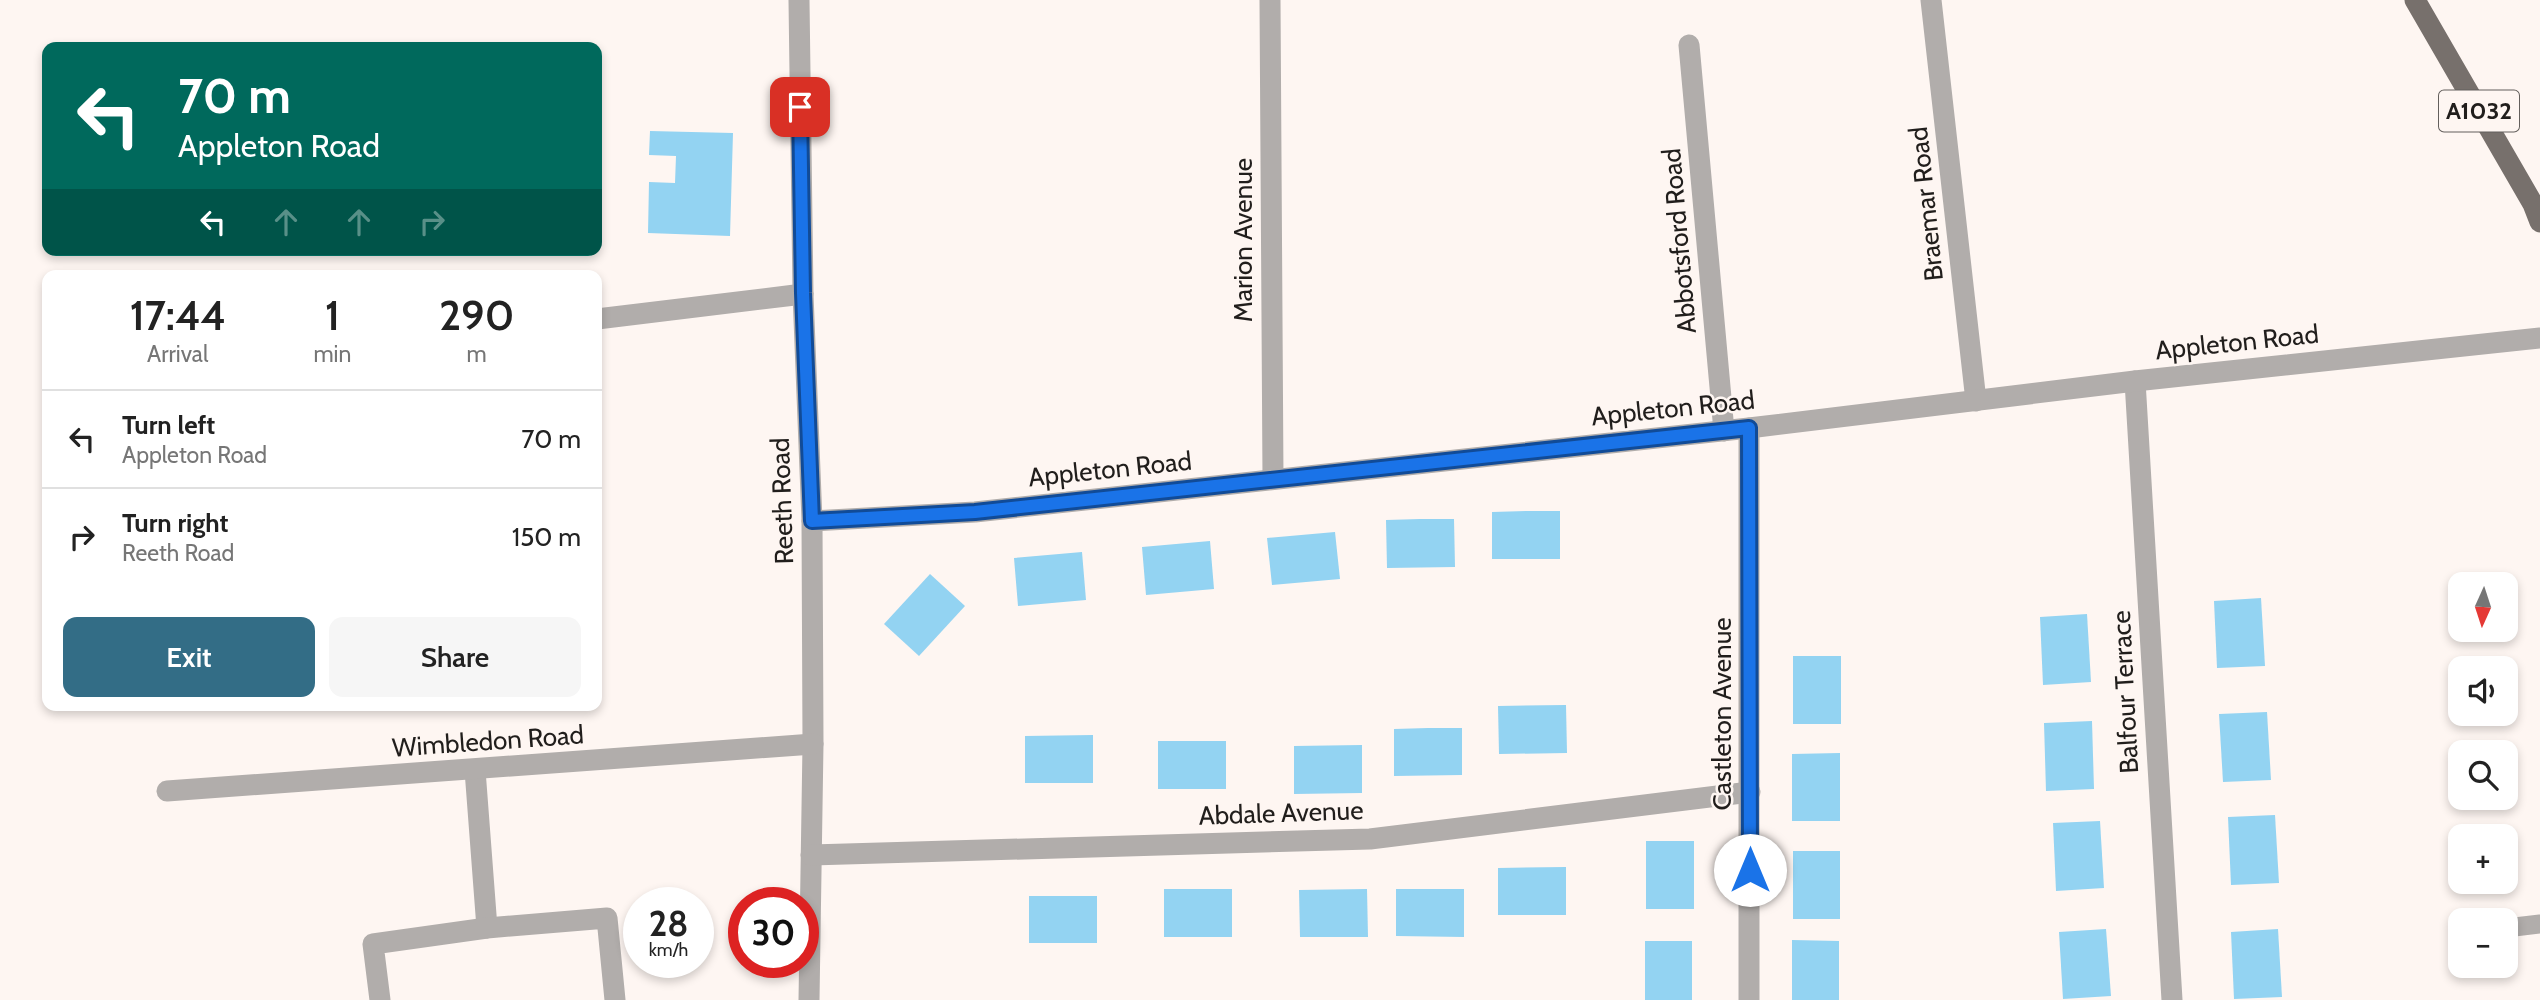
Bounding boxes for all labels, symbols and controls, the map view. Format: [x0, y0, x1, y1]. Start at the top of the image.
text: 70 m [178, 66, 291, 125]
icon: left [63, 70, 154, 161]
pin [770, 77, 830, 137]
icon: arrive [781, 88, 819, 126]
road number: A1032 [2439, 90, 2519, 132]
street label: Braemar Road [1902, 125, 1950, 283]
text: Appleton Road [178, 126, 380, 165]
street label: Abbotsford Road [1655, 147, 1703, 335]
street label: Marion Avenue [1227, 158, 1259, 322]
icon: left [194, 203, 232, 241]
icon: ahead [267, 203, 305, 241]
icon: ahead [340, 203, 378, 241]
icon: right [413, 203, 451, 241]
text: 17:44 [130, 289, 226, 341]
text: 1 [325, 289, 340, 341]
text: 290 [439, 289, 514, 341]
street label: Appleton Road [2154, 318, 2320, 366]
text: Arrival [147, 340, 208, 368]
text: min [313, 340, 351, 368]
text: m [467, 340, 487, 368]
street label: Appleton Road [1590, 384, 1756, 432]
text: Turn left [122, 409, 215, 441]
icon: left [63, 420, 101, 458]
text: 70 m [521, 423, 581, 455]
street label: Reeth Road [764, 437, 800, 565]
text: Appleton Road [122, 441, 267, 469]
street label: Appleton Road [1027, 445, 1193, 493]
text: Turn right [122, 507, 228, 539]
icon: right [63, 518, 101, 556]
text: 150 m [512, 521, 581, 553]
text: Reeth Road [122, 539, 234, 567]
north arrow [2448, 572, 2518, 642]
map controls [2448, 572, 2518, 978]
street label: Balfour Terrace [2105, 610, 2145, 774]
button: Exit [63, 617, 315, 697]
button: Share [329, 617, 581, 697]
street label: Castleton Avenue [1706, 617, 1738, 811]
button: sound [2448, 656, 2518, 726]
street label: Wimbledon Road [391, 718, 585, 764]
button: search [2448, 740, 2518, 810]
street label: Abdale Avenue [1198, 794, 1364, 832]
button: + [2448, 824, 2518, 894]
position arrow [1713, 833, 1787, 907]
speed limit sign: 30 [728, 887, 819, 978]
text: 28 [649, 902, 688, 945]
button: − [2448, 908, 2518, 978]
text: km/h [649, 939, 688, 961]

